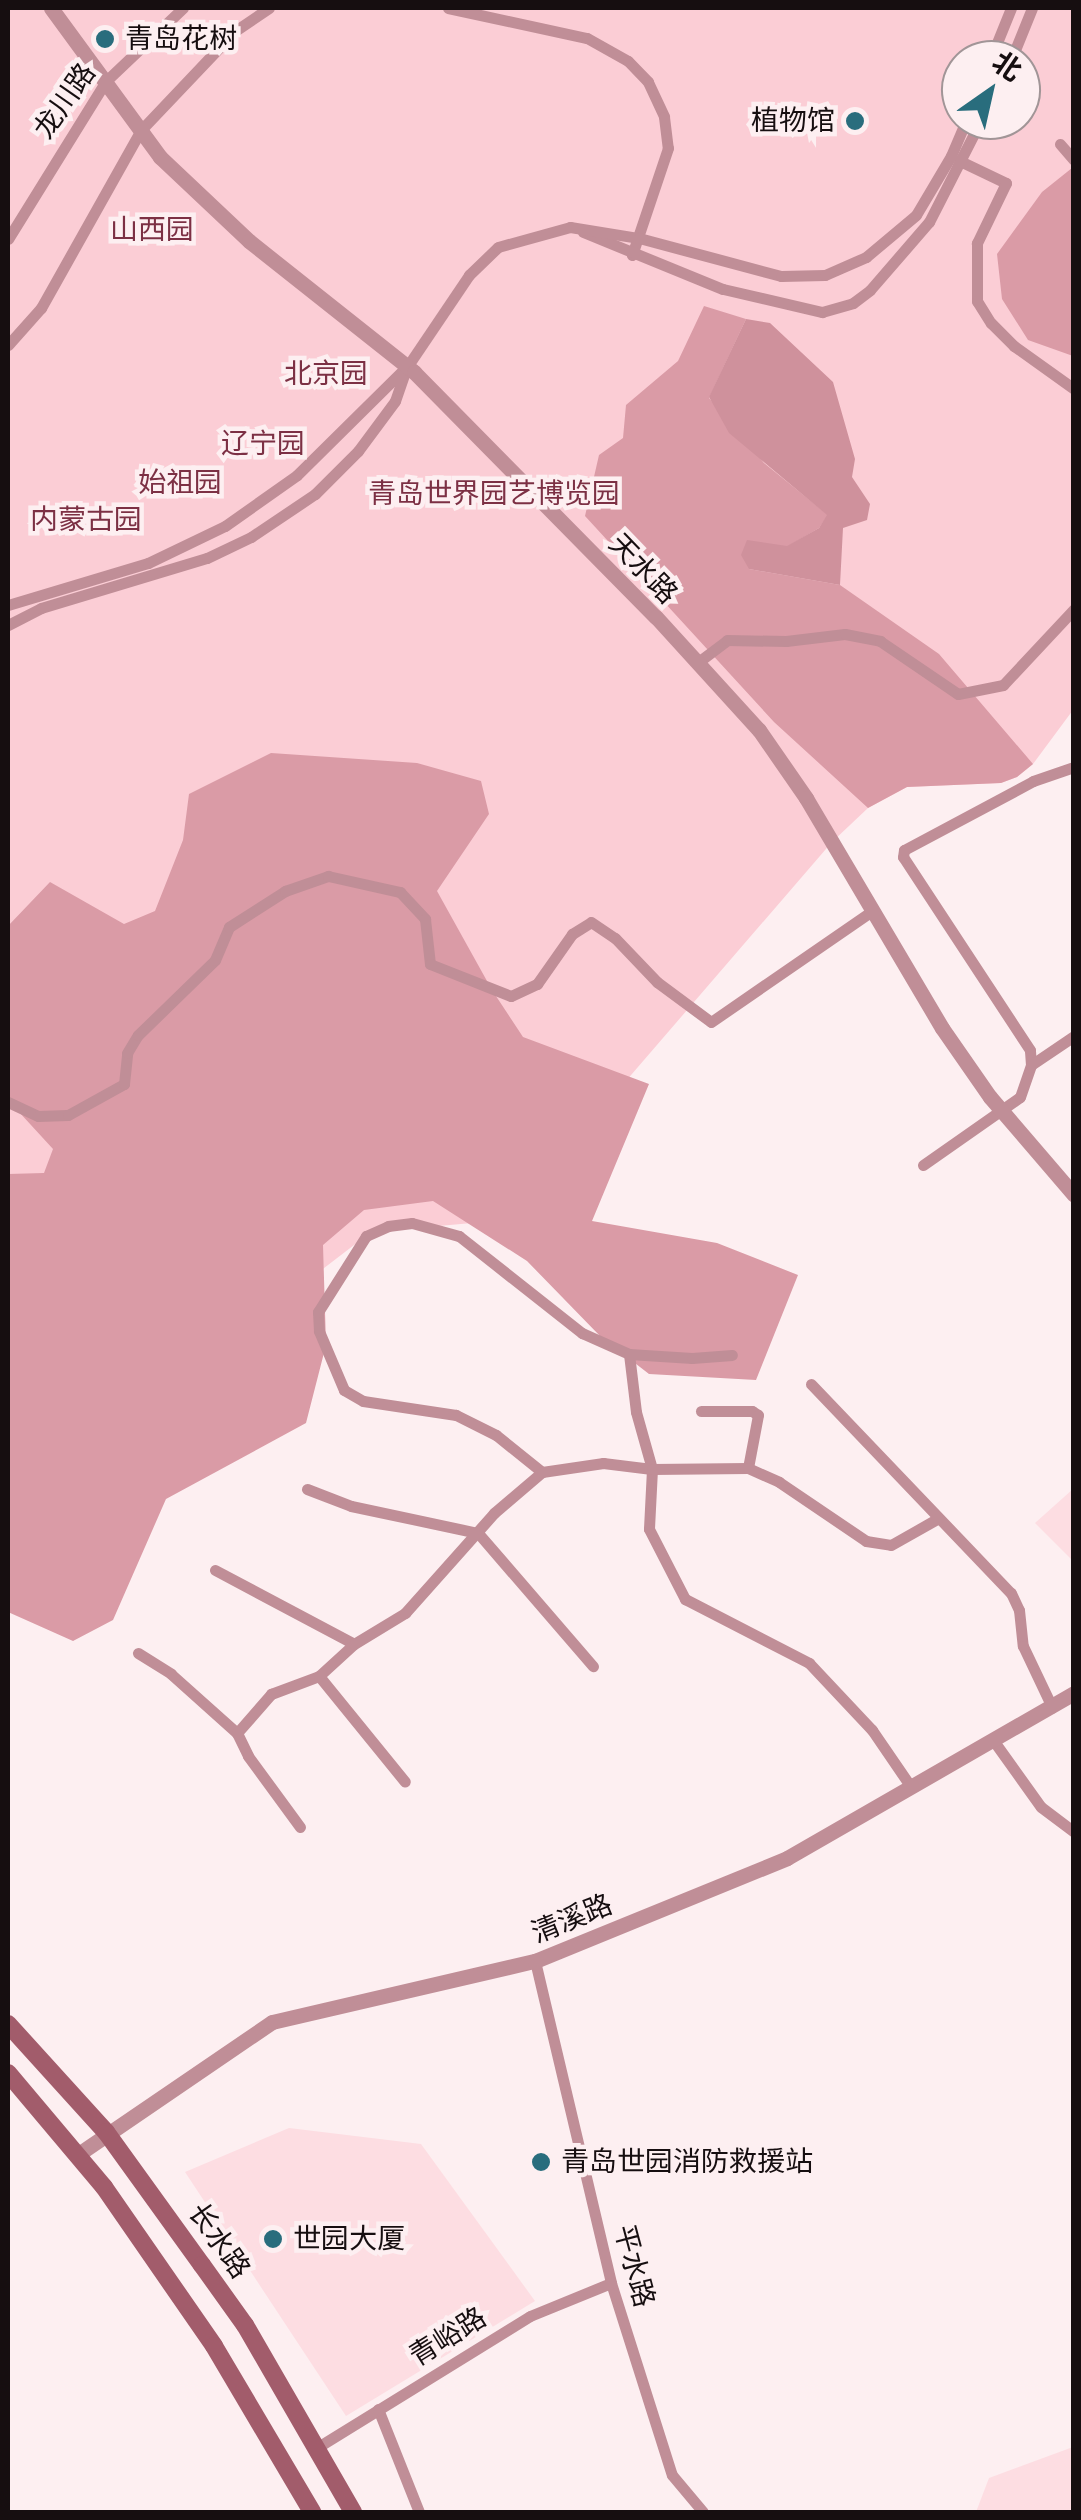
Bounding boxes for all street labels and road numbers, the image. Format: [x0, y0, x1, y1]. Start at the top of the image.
street label: 龙川路 [27, 57, 103, 145]
street label: 天水路 [602, 527, 684, 611]
street label: 清溪路 [527, 1888, 617, 1950]
street label: 长水路 [181, 2197, 257, 2285]
street label: 平水路 [607, 2221, 661, 2311]
street label: 青峪路 [403, 2300, 493, 2374]

